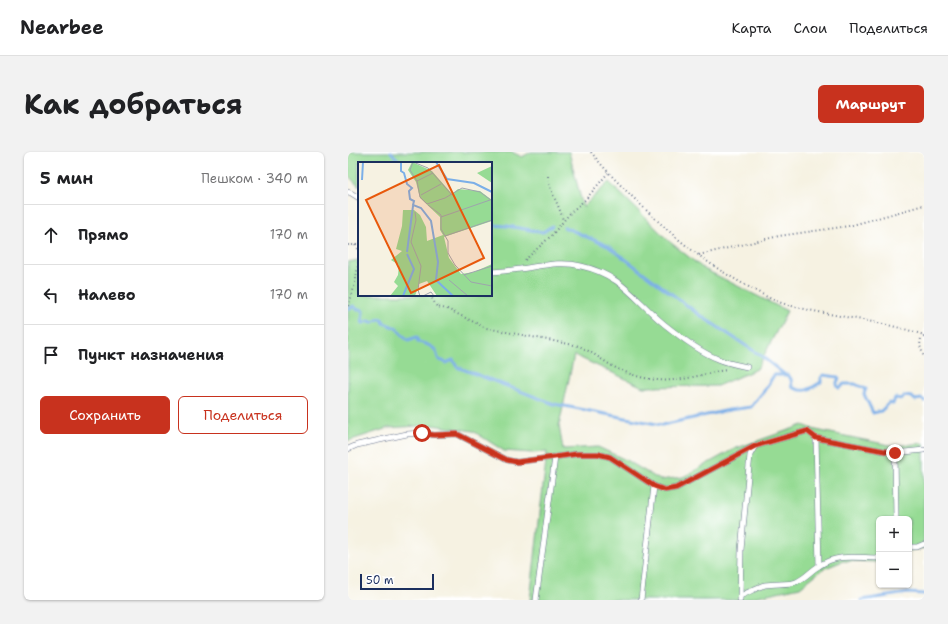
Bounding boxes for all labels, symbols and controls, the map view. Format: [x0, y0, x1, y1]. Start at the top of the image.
text: Nearbee [20, 15, 104, 40]
text: Карта [731, 19, 772, 37]
text: Слои [794, 19, 827, 37]
text: Поделиться [849, 19, 928, 37]
text: Как добраться [24, 85, 243, 123]
button: Маршрут [818, 85, 924, 123]
inset map [358, 162, 492, 296]
text: 5 мин [40, 167, 93, 189]
text: Пешком · 340 m [201, 170, 308, 187]
icon: ahead [40, 224, 62, 246]
text: Прямо [78, 225, 128, 245]
text: 170 m [270, 226, 308, 243]
icon: left [40, 284, 62, 306]
text: Налево [78, 285, 136, 305]
text: 170 m [270, 286, 308, 303]
icon: arrive [40, 344, 62, 366]
text: Пункт назначения [78, 345, 224, 365]
button: Сохранить [40, 396, 170, 434]
button: Поделиться [178, 396, 308, 434]
route start [413, 424, 431, 442]
route end [886, 444, 904, 462]
map controls [876, 516, 912, 588]
button: + [876, 516, 912, 552]
button: − [876, 552, 912, 588]
scale bar [360, 572, 434, 591]
text: 50 m [366, 573, 394, 588]

